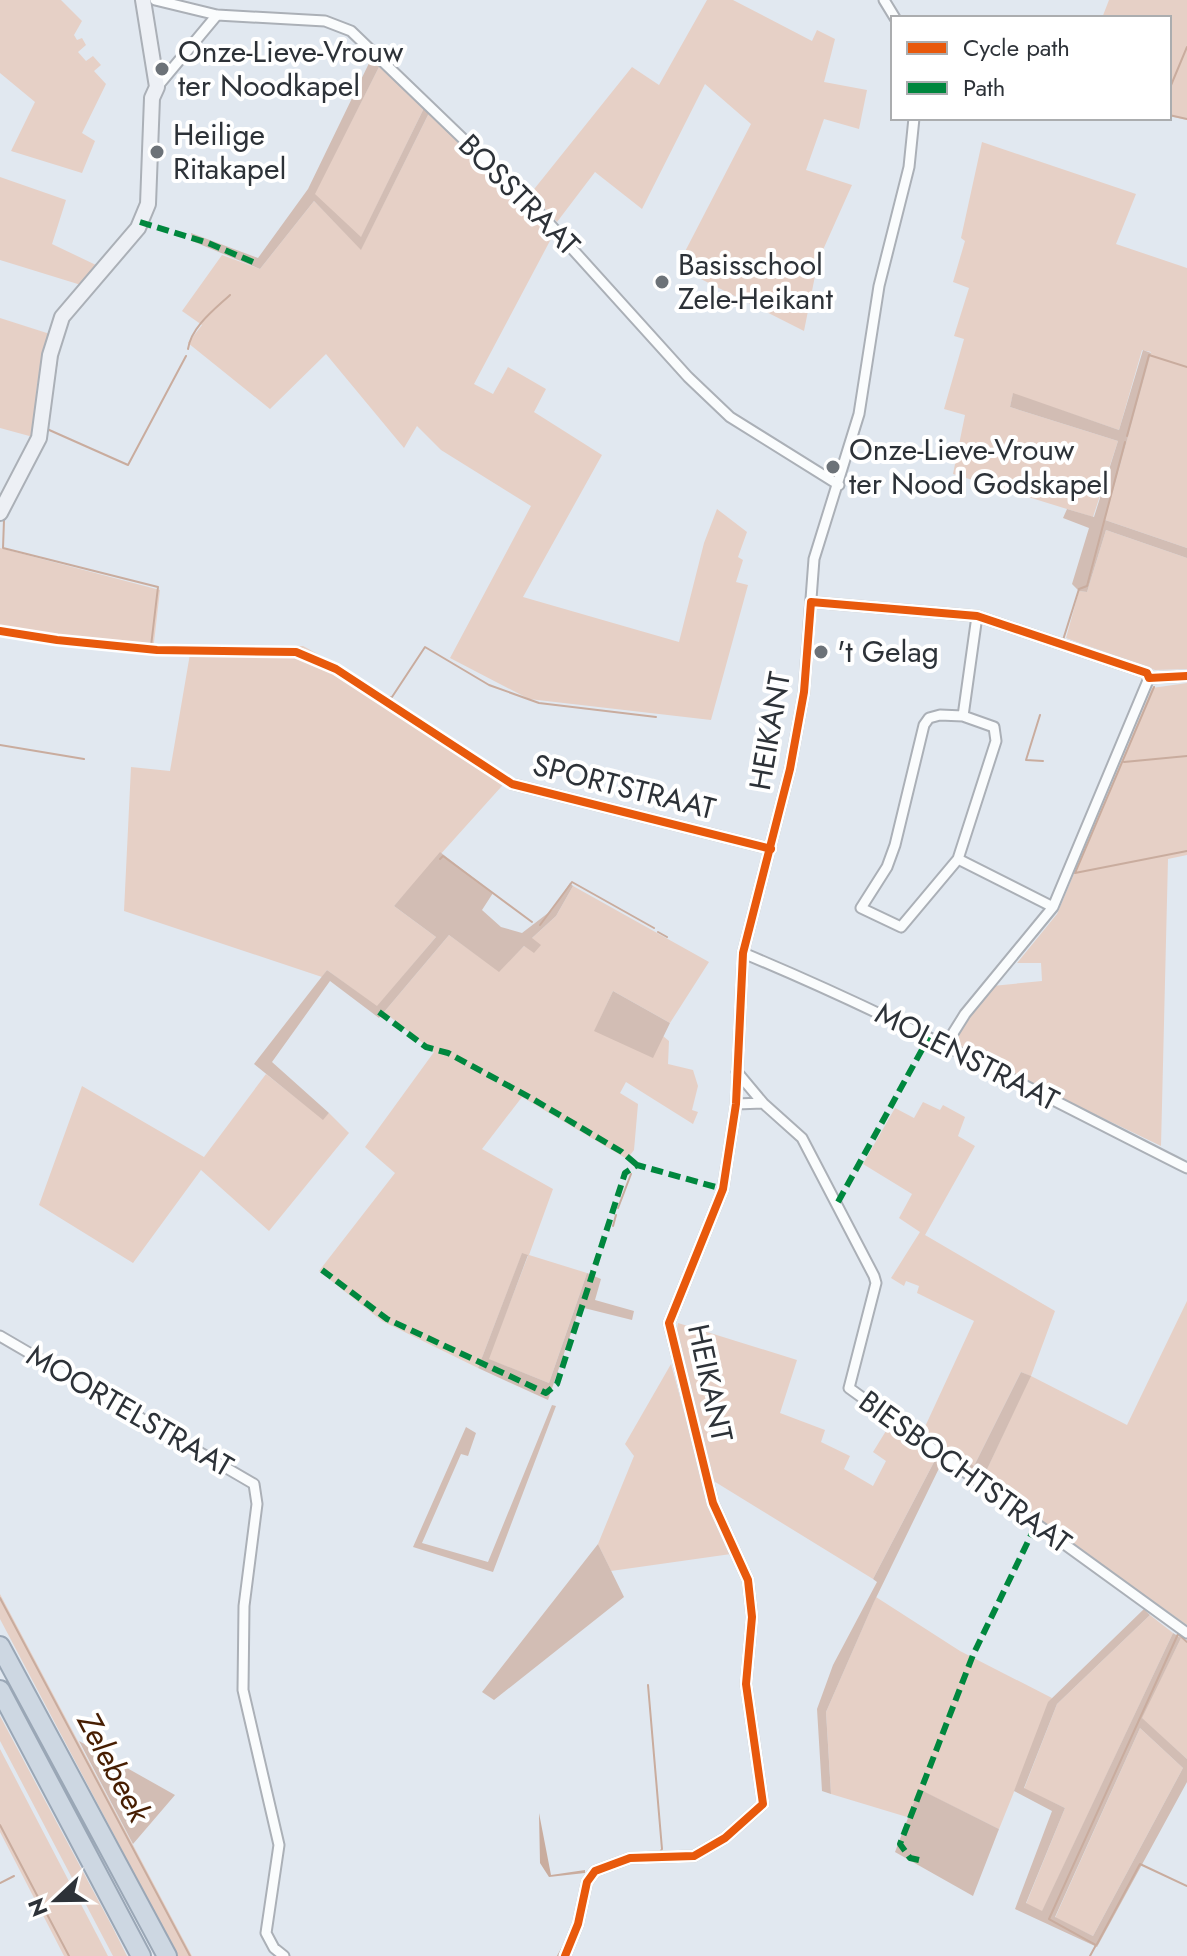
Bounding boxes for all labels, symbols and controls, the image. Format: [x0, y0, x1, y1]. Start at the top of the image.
legend [891, 16, 1171, 120]
place label: Onze-Lieve-Vrouw ter Noodkapel [178, 30, 404, 107]
text: Cycle path [963, 30, 1070, 65]
marker: Onze-Lieve-Vrouw ter Noodkapel [153, 60, 171, 78]
text: Path [963, 70, 1005, 105]
place label: Heilige Ritakapel [173, 113, 286, 190]
street label: BOSSTRAAT [449, 124, 590, 265]
marker: Heilige Ritakapel [148, 143, 166, 161]
place label: Basisschool Zele-Heikant [678, 243, 834, 320]
marker: Basisschool Zele-Heikant [653, 273, 671, 291]
place label: Onze-Lieve-Vrouw ter Nood Godskapel [849, 428, 1109, 505]
marker: Onze-Lieve-Vrouw ter Nood Godskapel [824, 458, 842, 476]
place label: 't Gelag [837, 630, 939, 673]
marker: 't Gelag [812, 643, 830, 661]
street label: HEIKANT [738, 668, 801, 793]
street label: SPORTSTRAAT [528, 743, 720, 830]
street label: MOLENSTRAAT [868, 992, 1066, 1121]
street label: HEIKANT [677, 1320, 744, 1446]
street label: MOORTELSTRAAT [19, 1334, 241, 1487]
street label: BIESBOCHTSTRAAT [850, 1380, 1080, 1563]
water label: Zelebeek [65, 1703, 163, 1831]
north arrow [16, 1860, 96, 1940]
text: N [19, 1893, 56, 1922]

